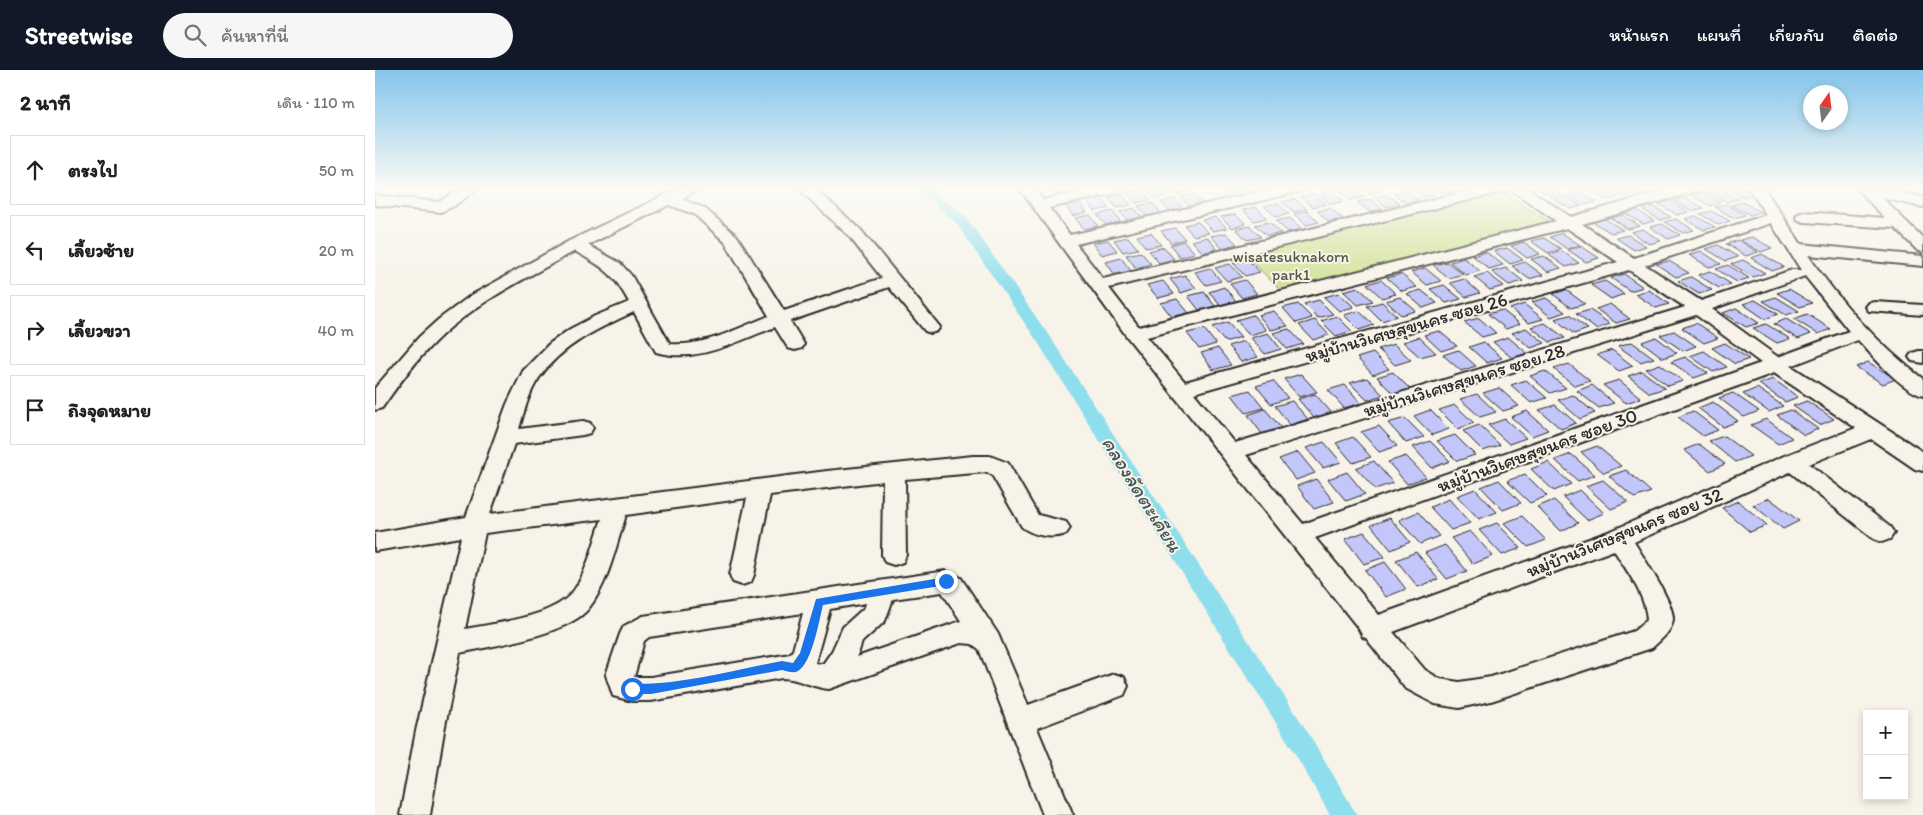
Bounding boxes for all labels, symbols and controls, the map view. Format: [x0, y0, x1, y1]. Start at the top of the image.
search box [163, 13, 513, 58]
text: Streetwise [25, 21, 133, 50]
icon: search [181, 21, 209, 49]
text: ค้นหาที่นี่ [221, 24, 289, 47]
text: หน้าแรก [1609, 24, 1669, 46]
text: แผนที่ [1697, 24, 1741, 46]
text: เกี่ยวกับ [1769, 24, 1824, 46]
text: ติดต่อ [1852, 24, 1898, 46]
north arrow [1803, 85, 1848, 130]
text: 2 นาที [20, 90, 71, 115]
text: เดิน · 110 m [277, 93, 355, 112]
icon: ahead [21, 156, 49, 184]
text: ตรงไป [68, 159, 118, 182]
text: 50 m [319, 161, 354, 180]
icon: left [21, 236, 49, 264]
text: เลี้ยวซ้าย [68, 239, 134, 262]
text: 20 m [319, 241, 354, 260]
park label: wisatesuknakorn park1 [1233, 247, 1349, 284]
street label: หมู่บ้านวิเศษสุขนคร ซอย 26 [1302, 288, 1510, 369]
icon: right [21, 316, 49, 344]
text: เลี้ยวขวา [68, 319, 131, 342]
text: 40 m [317, 321, 354, 340]
street label: หมู่บ้านวิเศษสุขนคร ซอย 28 [1360, 339, 1568, 424]
icon: arrive [21, 396, 49, 424]
text: ถึงจุดหมาย [68, 399, 151, 422]
street label: หมู่บ้านวิเศษสุขนคร ซอย 30 [1434, 404, 1641, 499]
water label: คลองลัดตะเคียน [1097, 432, 1188, 557]
street label: หมู่บ้านวิเศษสุขนคร ซอย 32 [1523, 483, 1726, 584]
route end [935, 570, 958, 593]
route start [621, 678, 644, 701]
map controls [1863, 710, 1908, 800]
button: + [1863, 710, 1908, 755]
button: − [1863, 755, 1908, 800]

